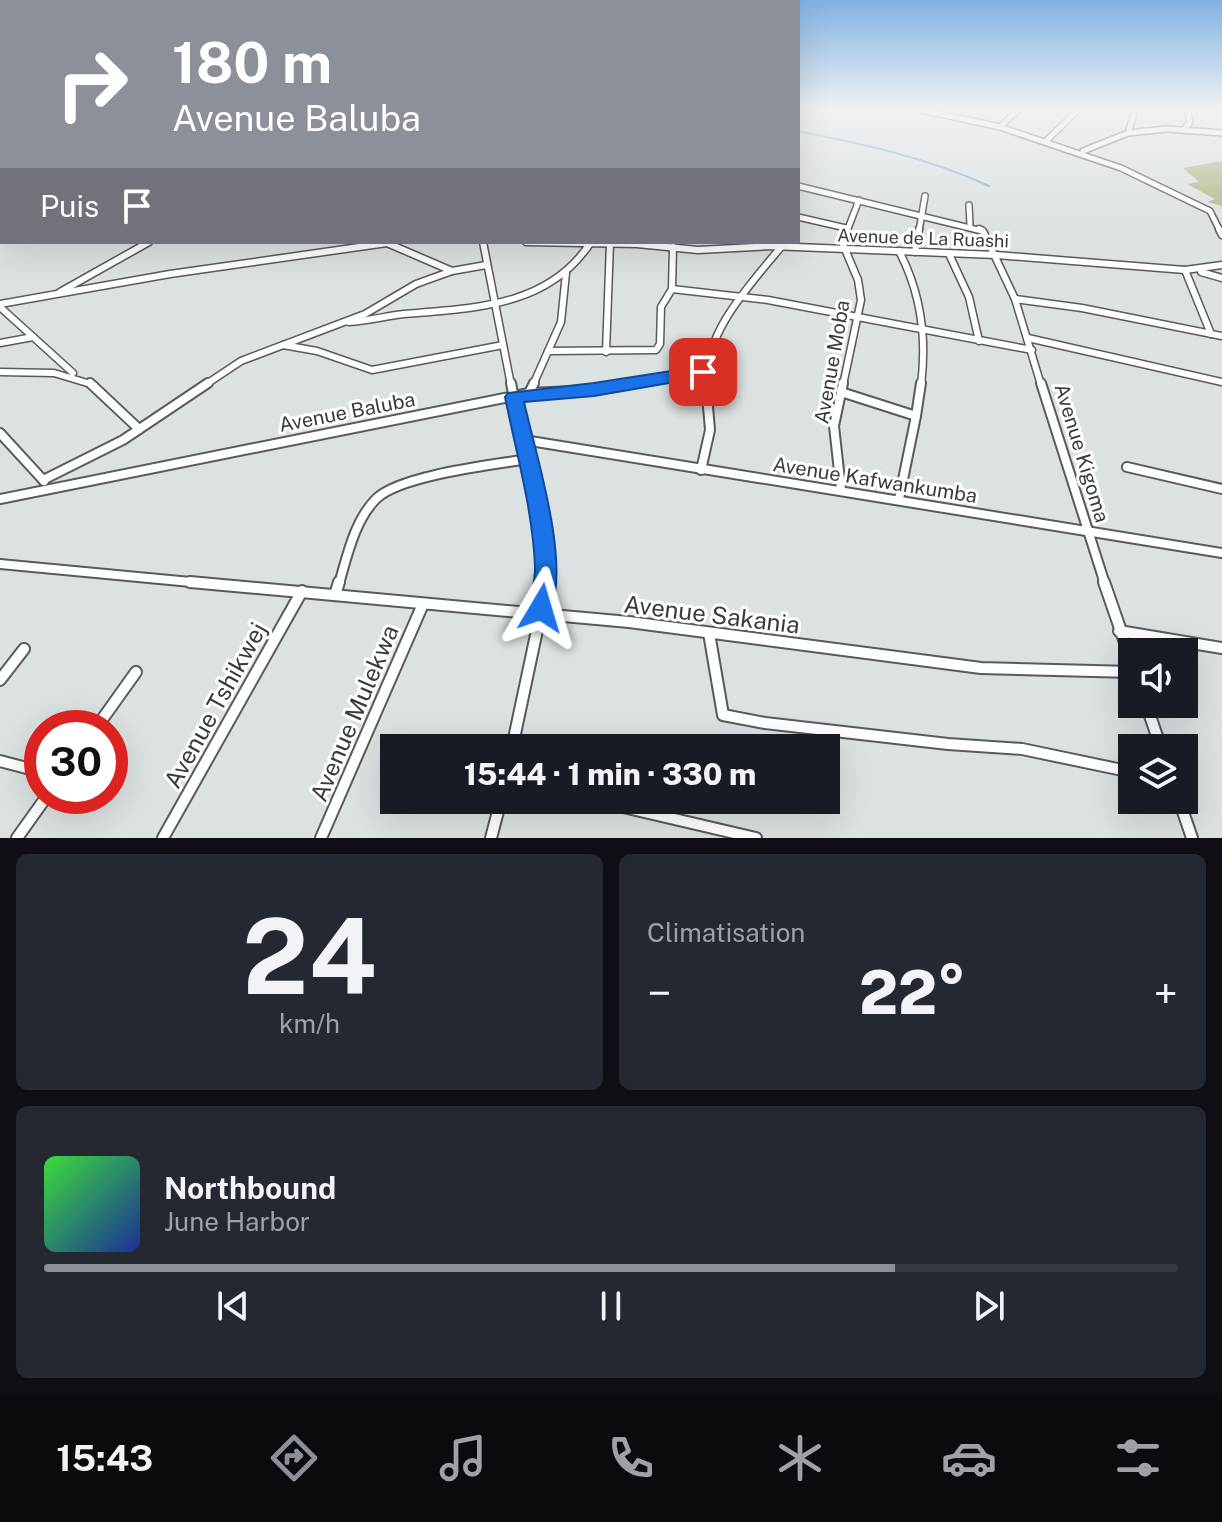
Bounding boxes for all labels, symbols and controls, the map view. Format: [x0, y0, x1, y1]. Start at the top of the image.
text: 180 m [172, 30, 332, 96]
icon: right [40, 32, 144, 136]
text: Avenue Baluba [172, 97, 421, 139]
icon: arrive [115, 184, 159, 228]
text: Puis [40, 188, 99, 224]
street label: Avenue de La Ruashi [837, 225, 1009, 251]
street label: Avenue Moba [809, 298, 855, 426]
pin [669, 338, 737, 406]
icon: arrive [681, 350, 725, 394]
street label: Avenue Kigoma [1050, 381, 1114, 525]
street label: Avenue Baluba [277, 387, 417, 437]
street label: Avenue Kafwankumba [771, 452, 979, 508]
position arrow [499, 566, 583, 650]
street label: Avenue Sakania [623, 589, 801, 639]
street label: Avenue Tshikwej [158, 617, 272, 793]
street label: Avenue Mulekwa [304, 620, 404, 806]
map controls [1118, 638, 1198, 814]
button: sound [1118, 638, 1198, 718]
speed limit sign: 30 [24, 710, 128, 814]
button: layers [1118, 734, 1198, 814]
text: 15:44 · 1 min · 330 m [464, 756, 756, 792]
text: 24 [242, 895, 377, 1017]
text: Climatisation [647, 917, 805, 948]
text: 22° [859, 957, 966, 1028]
text: − [647, 967, 671, 1019]
text: + [1154, 967, 1178, 1019]
text: km/h [279, 1008, 340, 1039]
text: Northbound [164, 1170, 336, 1206]
text: June Harbor [164, 1206, 310, 1237]
icon: previous [211, 1284, 255, 1328]
icon: pause [589, 1284, 633, 1328]
icon: next [967, 1284, 1011, 1328]
icon: directions [266, 1430, 322, 1486]
icon: music [435, 1430, 491, 1486]
icon: phone [603, 1430, 659, 1486]
icon: climate [772, 1430, 828, 1486]
icon: car [941, 1430, 997, 1486]
icon: filters [1110, 1430, 1166, 1486]
text: 15:43 [56, 1437, 153, 1479]

